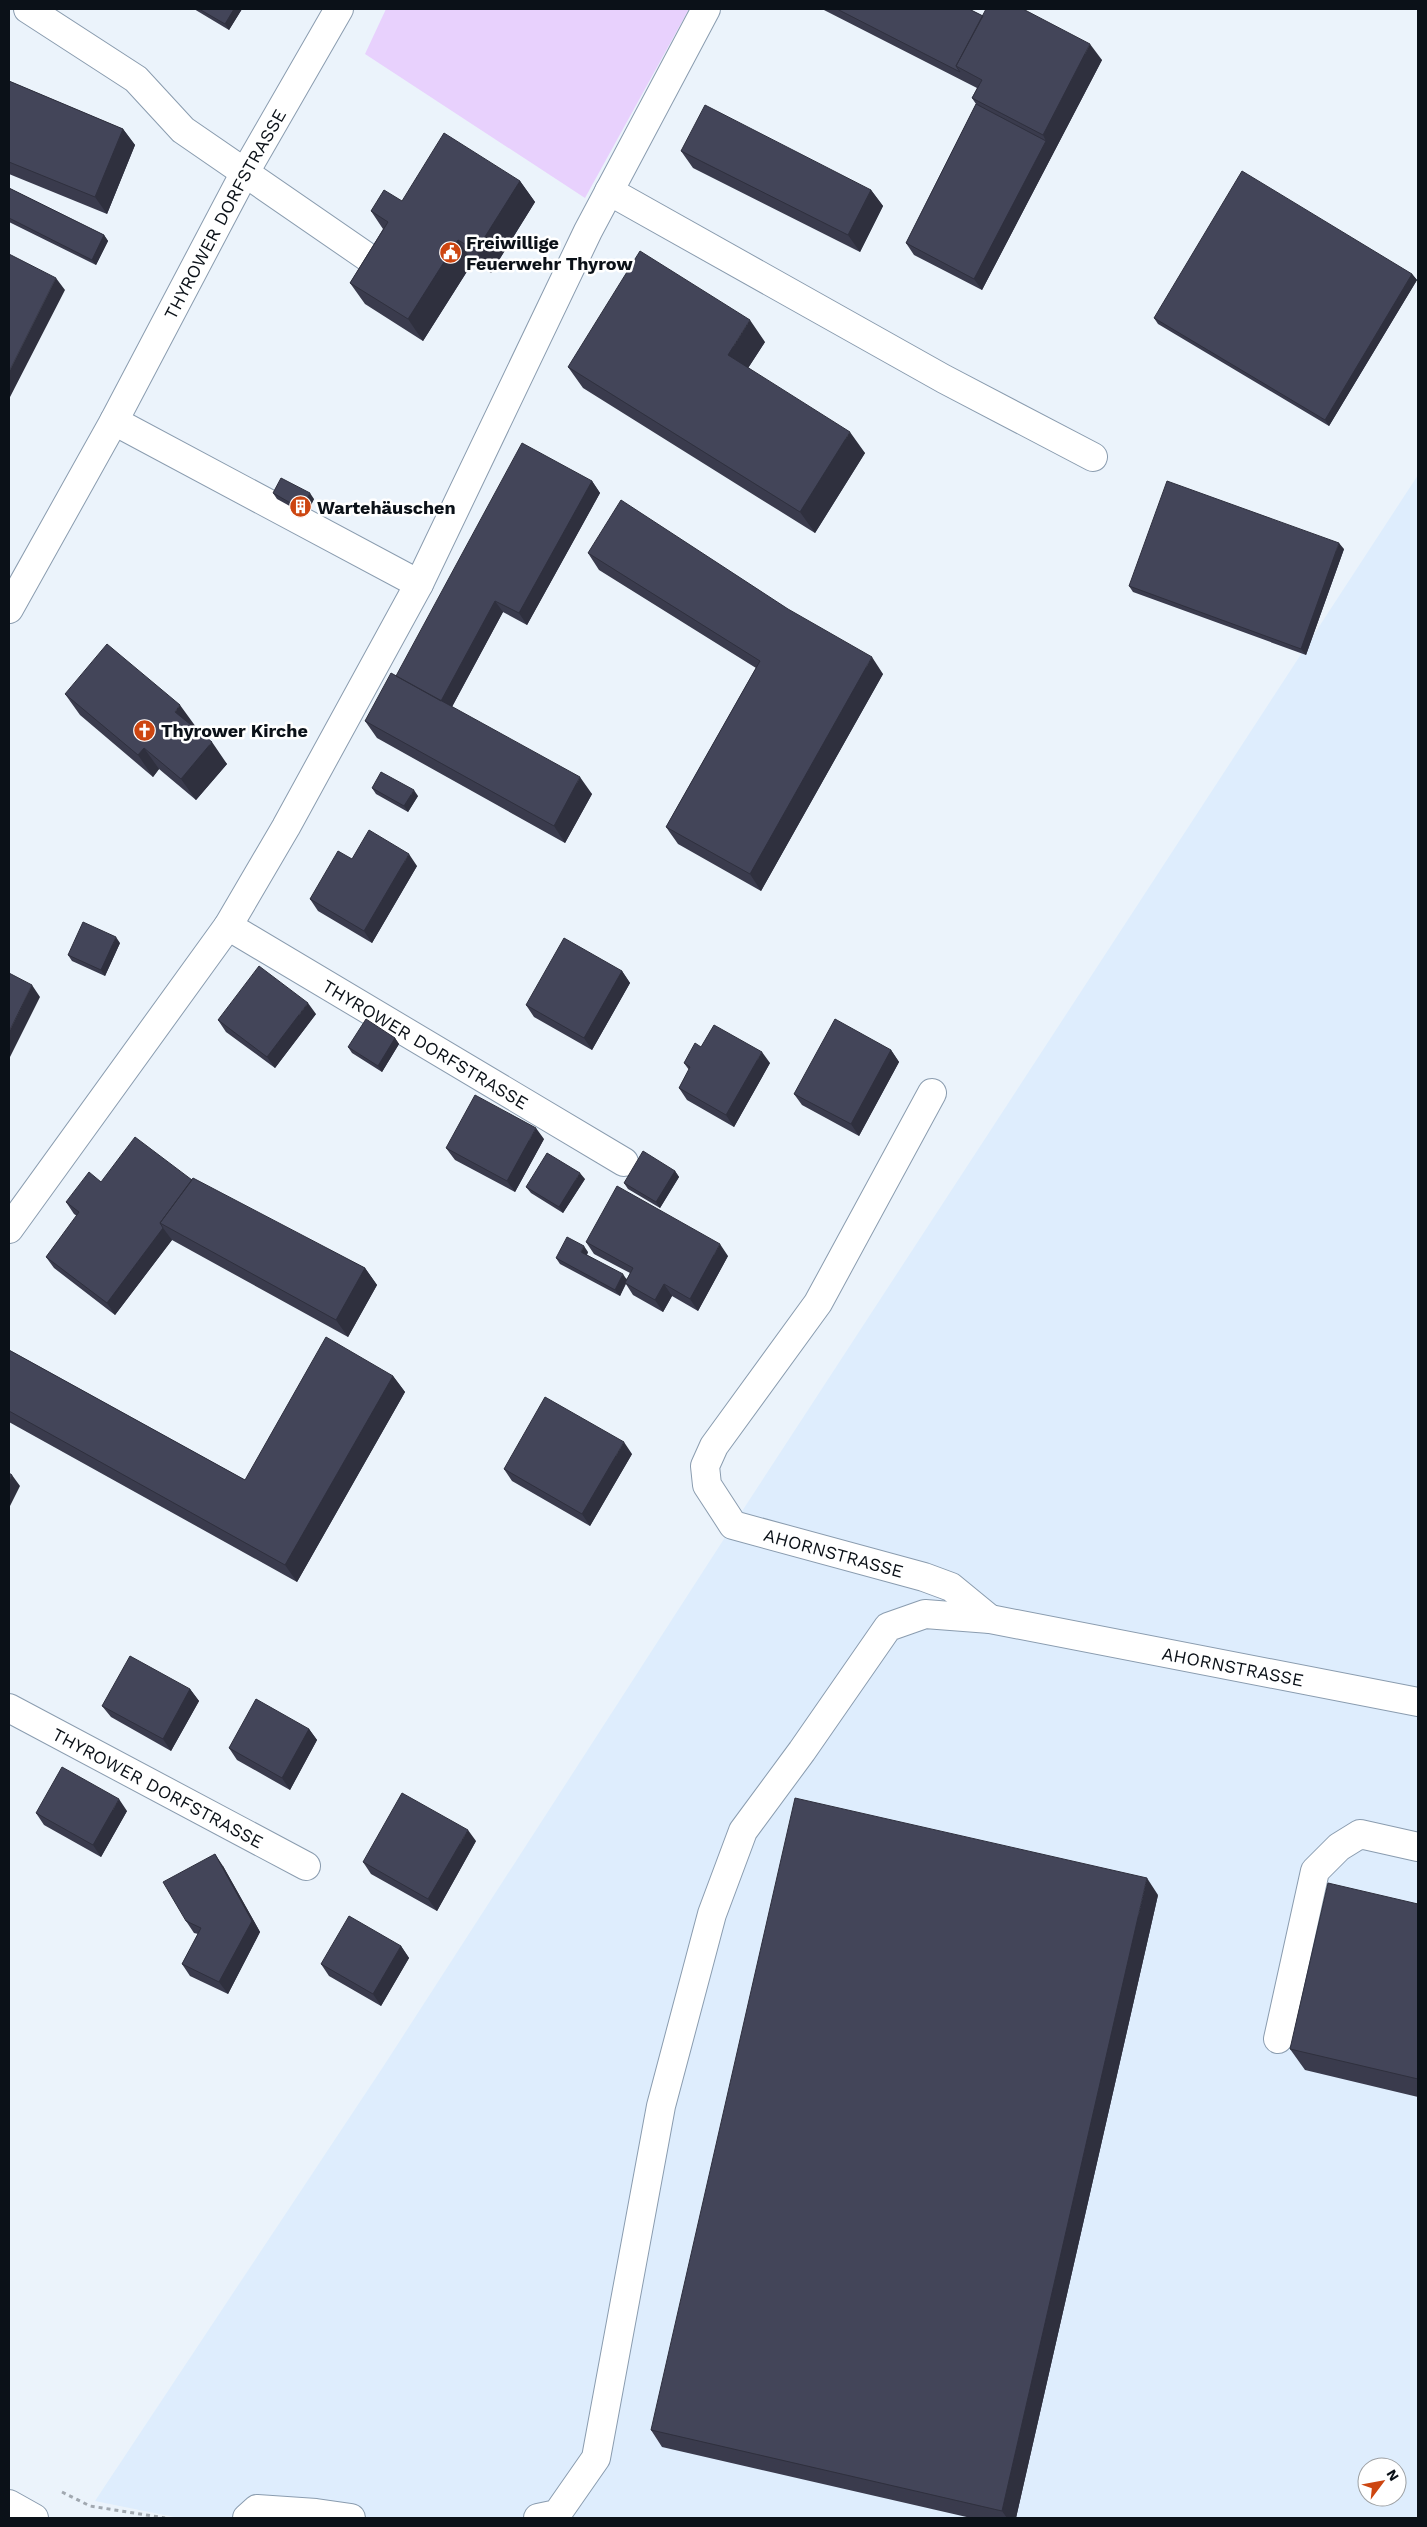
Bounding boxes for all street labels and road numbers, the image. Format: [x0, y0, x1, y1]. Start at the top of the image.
street label: THYROWER DORFSTRASSE [159, 105, 290, 323]
street label: THYROWER DORFSTRASSE [319, 974, 532, 1113]
street label: AHORNSTRASSE [762, 1523, 906, 1581]
street label: AHORNSTRASSE [1160, 1642, 1306, 1690]
street label: THYROWER DORFSTRASSE [49, 1723, 267, 1852]

